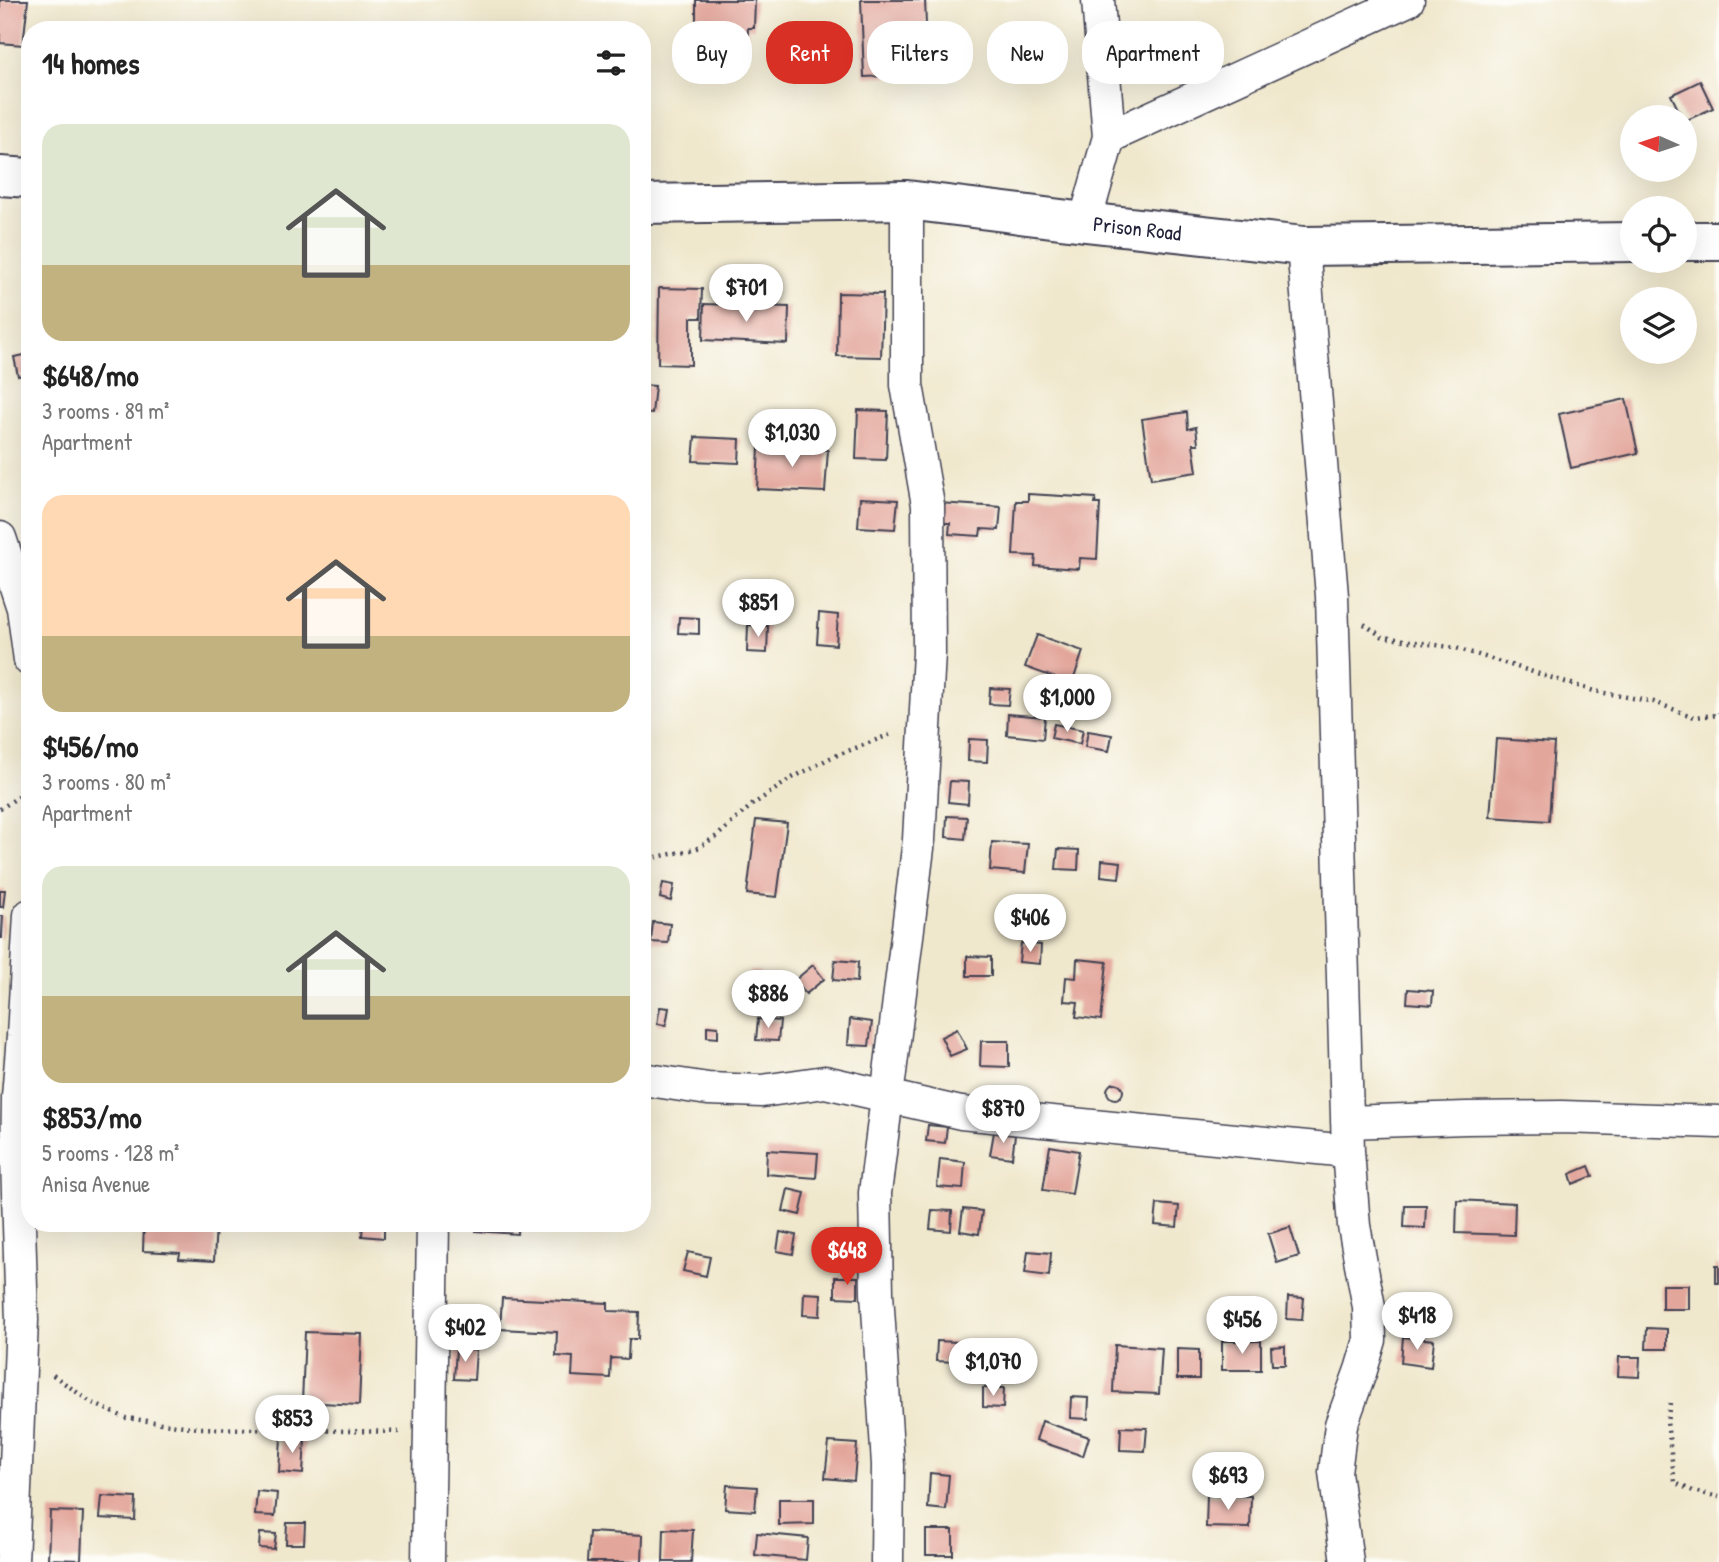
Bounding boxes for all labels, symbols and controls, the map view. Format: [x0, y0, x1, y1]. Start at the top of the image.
chip: Buy [672, 21, 752, 84]
chip: Rent [766, 21, 853, 84]
chip: Filters [867, 21, 973, 84]
chip: New [987, 21, 1068, 84]
chip: Apartment [1082, 21, 1224, 84]
text: 14 homes [42, 43, 140, 83]
icon: filters [592, 44, 630, 82]
north arrow [1620, 105, 1698, 182]
map controls [1620, 105, 1697, 364]
icon: home [273, 170, 399, 296]
button: locate [1620, 196, 1697, 273]
street label: Prison Road [1092, 209, 1183, 247]
pin: $701 [705, 264, 787, 324]
text: $701 [725, 271, 767, 302]
button: layers [1620, 287, 1697, 364]
text: $648/mo [42, 355, 139, 395]
text: 3 rooms · 89 m² [42, 395, 169, 426]
pin: $1,030 [735, 410, 849, 469]
text: $1,030 [764, 416, 820, 447]
text: Apartment [42, 426, 132, 457]
icon: home [273, 541, 399, 667]
pin: $851 [717, 580, 799, 639]
text: $851 [738, 586, 778, 617]
pin: $1,000 [1010, 674, 1124, 734]
text: $1,000 [1039, 681, 1095, 712]
text: $456/mo [42, 726, 138, 766]
text: 3 rooms · 80 m² [42, 766, 171, 797]
text: Apartment [42, 797, 132, 828]
pin: $406 [989, 894, 1071, 954]
text: $406 [1010, 901, 1050, 932]
icon: home [273, 912, 399, 1038]
pin: $886 [727, 970, 809, 1030]
text: $886 [748, 977, 788, 1008]
pin: $870 [962, 1086, 1044, 1145]
text: $870 [981, 1092, 1025, 1123]
text: $853/mo [42, 1097, 142, 1137]
text: 5 rooms · 128 m² [42, 1137, 179, 1168]
text: Anisa Avenue [42, 1168, 150, 1199]
pin: $648 [806, 1228, 888, 1287]
text: $648 [827, 1234, 867, 1265]
pin: $418 [1376, 1292, 1458, 1352]
pin: $456 [1201, 1296, 1283, 1356]
text: $418 [1398, 1299, 1436, 1330]
text: $456 [1222, 1303, 1262, 1334]
pin: $402 [424, 1304, 506, 1364]
text: $402 [444, 1311, 486, 1342]
pin: $1,070 [936, 1338, 1050, 1398]
text: $1,070 [965, 1345, 1021, 1376]
pin: $853 [251, 1396, 333, 1455]
text: $853 [271, 1402, 313, 1433]
pin: $693 [1187, 1452, 1269, 1512]
text: $693 [1208, 1459, 1248, 1490]

